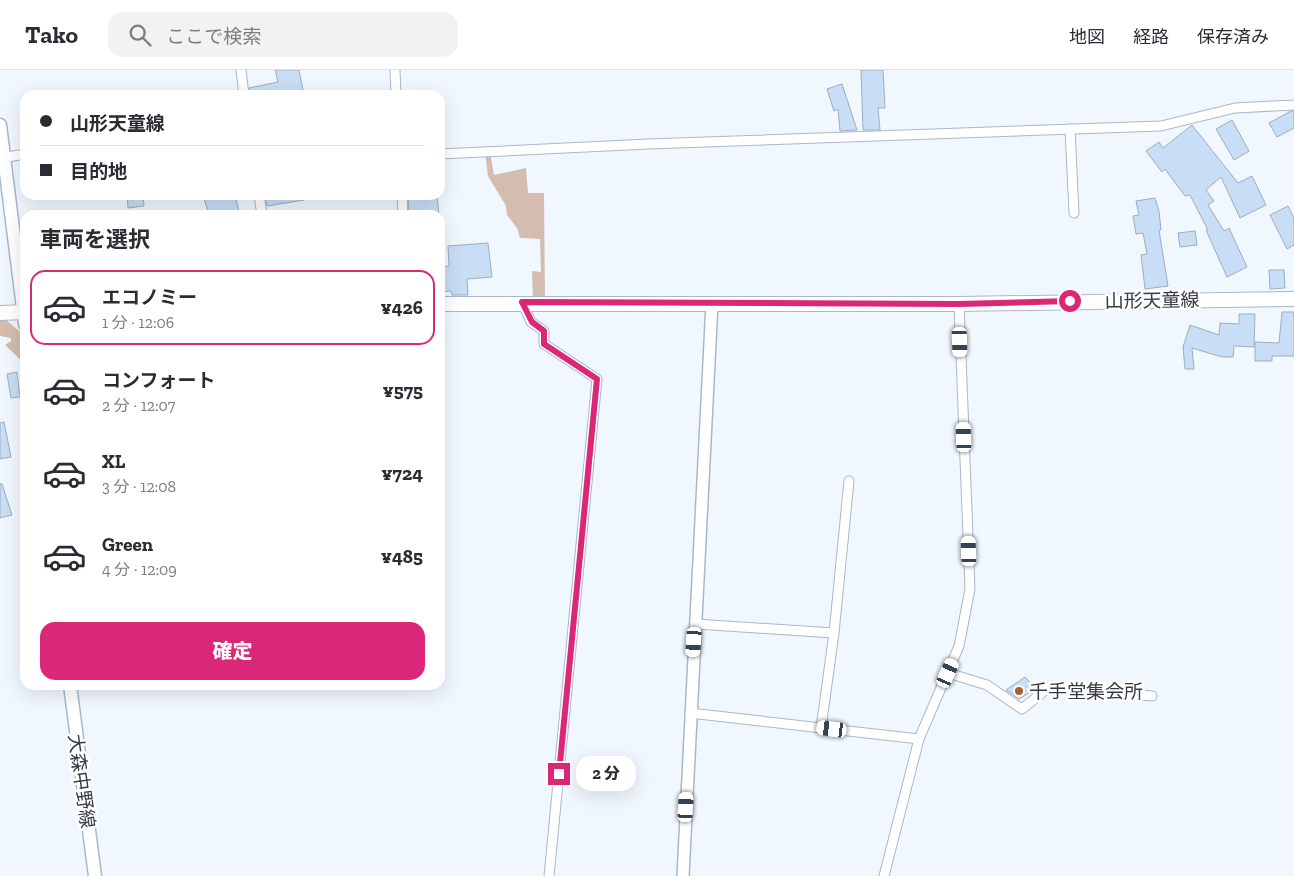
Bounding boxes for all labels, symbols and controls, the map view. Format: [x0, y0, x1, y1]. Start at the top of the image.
search box [108, 12, 458, 57]
text: Tako [25, 20, 78, 49]
icon: search [126, 21, 154, 49]
text: ここで検索 [166, 25, 261, 48]
text: 地図 [1069, 26, 1105, 48]
text: 経路 [1133, 26, 1169, 48]
text: 保存済み [1197, 26, 1269, 48]
text: 山形天童線 [70, 112, 165, 135]
text: 目的地 [70, 160, 127, 183]
text: 車両を選択 [40, 226, 150, 253]
icon: car [42, 285, 87, 330]
text: エコノミー [102, 286, 197, 309]
street label: 山形天童線 [1104, 288, 1200, 313]
route start [1059, 290, 1081, 312]
text: ¥426 [380, 296, 423, 319]
text: 1 分 · 12:06 [102, 313, 174, 332]
car [951, 327, 968, 357]
icon: car [42, 368, 87, 413]
text: コンフォート [102, 369, 215, 392]
text: ¥575 [382, 379, 423, 402]
text: 2 分 · 12:07 [102, 396, 175, 415]
car [955, 422, 972, 452]
text: XL [102, 450, 125, 473]
icon: car [42, 451, 87, 496]
text: ¥724 [381, 462, 423, 485]
text: 3 分 · 12:08 [102, 477, 176, 496]
text: Green [102, 533, 153, 556]
icon: car [42, 534, 87, 579]
car [960, 536, 977, 566]
text: ¥485 [381, 545, 423, 568]
text: 4 分 · 12:09 [102, 560, 177, 579]
button: 確定 [40, 622, 425, 680]
car [685, 627, 702, 657]
car [935, 656, 960, 690]
place label: 千手堂集会所 [1029, 680, 1143, 703]
marker: 千手堂集会所 [1013, 685, 1025, 697]
car [816, 720, 847, 738]
street label: 大森中野線 [64, 732, 100, 830]
callout: 2 分 [576, 756, 636, 792]
route end [548, 763, 570, 785]
text: 2 分 [592, 764, 620, 783]
car [677, 792, 694, 822]

